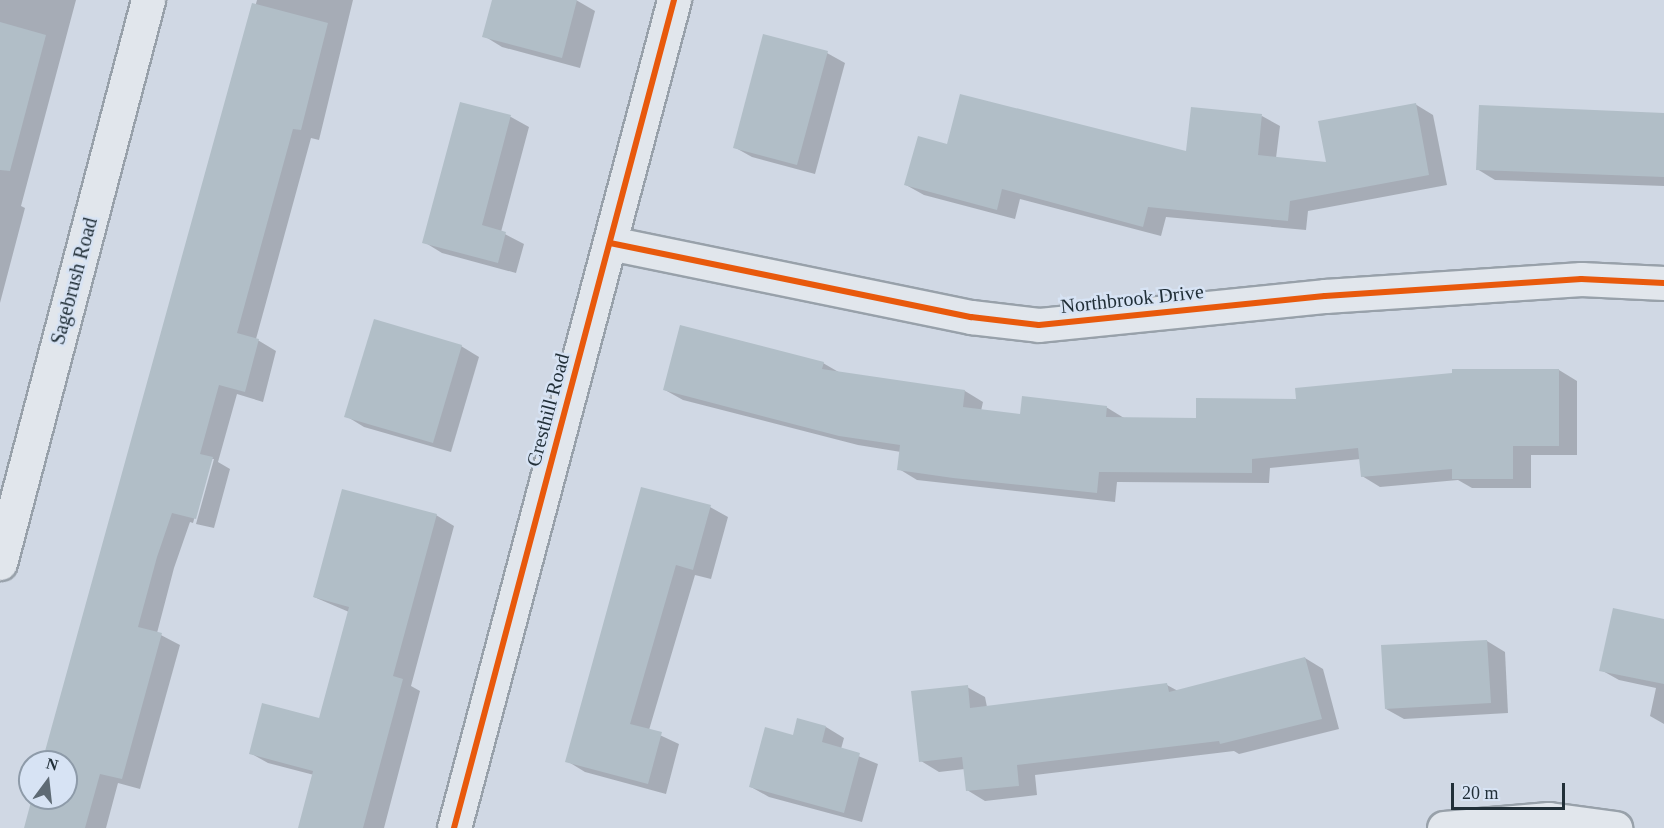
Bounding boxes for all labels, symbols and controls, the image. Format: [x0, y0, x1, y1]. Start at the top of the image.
street label: Sagebrush Road [46, 215, 102, 347]
street label: Northbrook Drive [1059, 280, 1205, 318]
street label: Cresthill Road [521, 351, 575, 469]
north arrow [18, 750, 78, 810]
text: N [44, 754, 60, 774]
scale bar [1454, 771, 1568, 809]
text: 20 m [1462, 783, 1499, 803]

